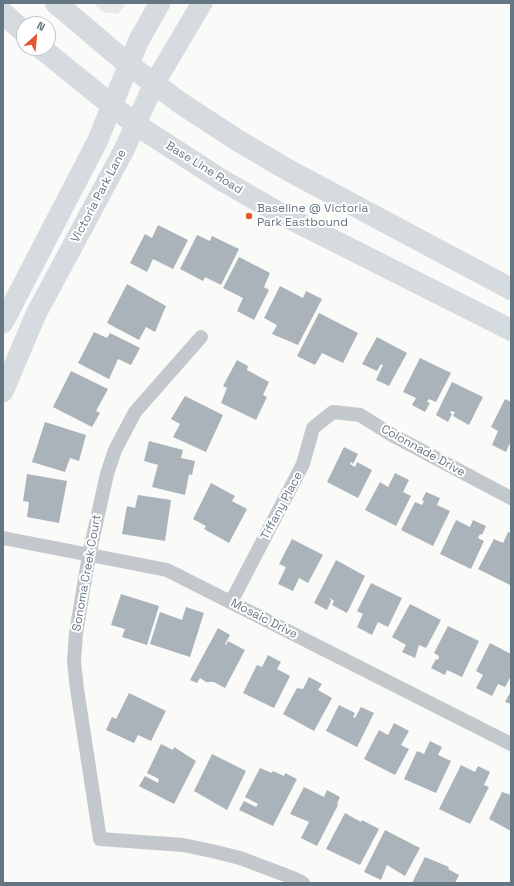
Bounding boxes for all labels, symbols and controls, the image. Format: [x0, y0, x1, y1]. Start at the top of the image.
north arrow [16, 16, 56, 56]
text: N [35, 18, 47, 34]
street label: Base Line Road [163, 139, 245, 197]
street label: Victoria Park Lane [68, 147, 130, 245]
place label: Baseline @ Victoria Park Eastbound [257, 202, 368, 230]
marker: Baseline @ Victoria Park Eastbound [244, 211, 254, 221]
street label: Colonnade Drive [379, 422, 467, 480]
street label: Tiffany Place [258, 470, 306, 542]
street label: Sonoma Creek Court [70, 514, 104, 632]
street label: Mosaic Drive [228, 596, 300, 642]

